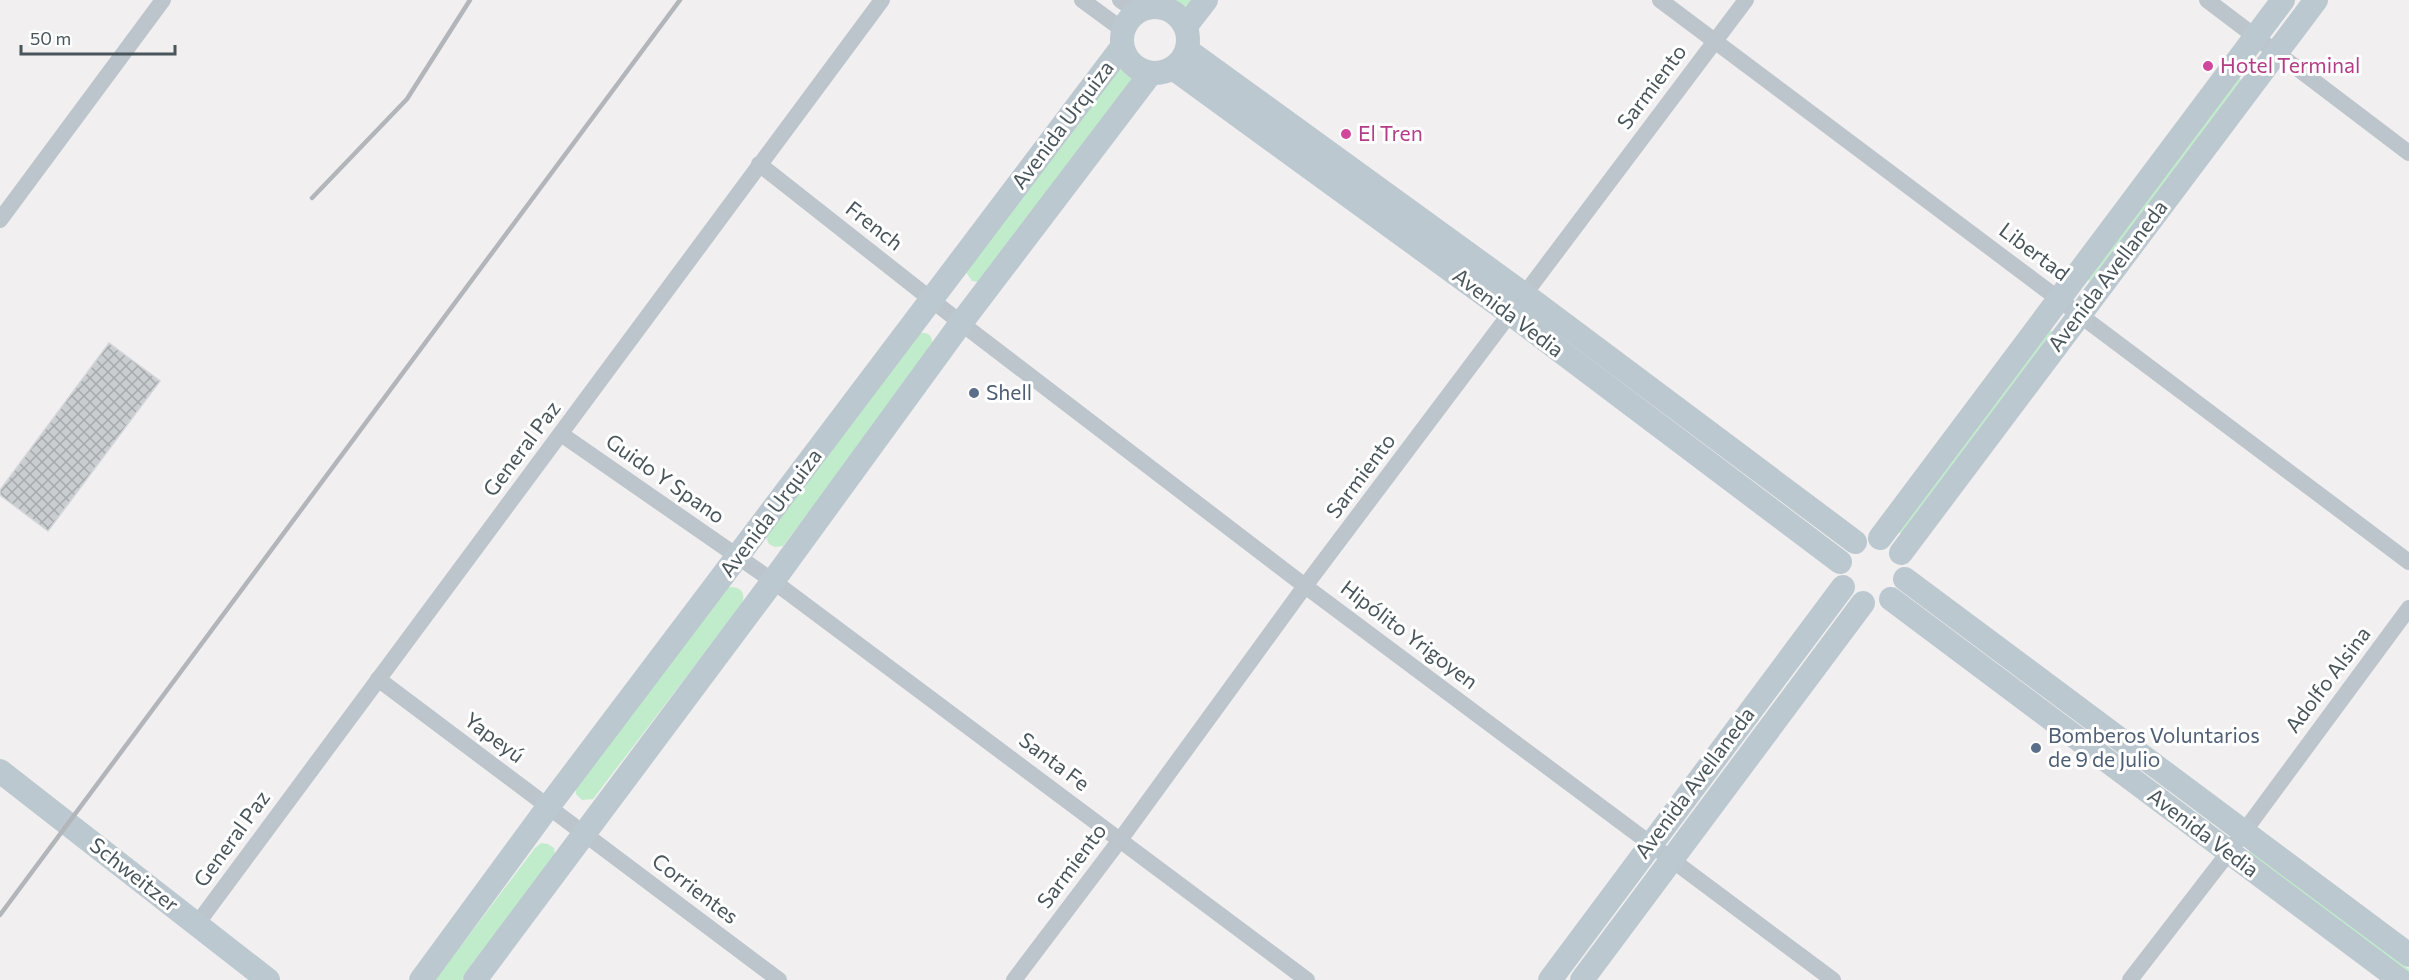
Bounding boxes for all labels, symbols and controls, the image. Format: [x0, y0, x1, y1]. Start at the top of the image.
scale bar [21, 18, 176, 56]
text: 50 m [30, 27, 71, 49]
street label: Sarmiento [1611, 39, 1691, 133]
place label: Hotel Terminal [2220, 52, 2360, 77]
street label: Avenida Urquiza [1006, 55, 1118, 193]
marker: Hotel Terminal [2201, 59, 2215, 73]
place label: El Tren [1358, 120, 1423, 145]
marker: El Tren [1339, 127, 1353, 141]
street label: French [842, 195, 908, 255]
street label: Avenida Avellaneda [2042, 195, 2172, 356]
street label: Libertad [1995, 216, 2075, 285]
street label: Avenida Vedia [1449, 262, 1569, 362]
place label: Shell [986, 379, 1032, 404]
marker: Shell [967, 386, 981, 400]
street label: General Paz [477, 396, 565, 501]
street label: Guido Y Spano [602, 428, 730, 528]
street label: Sarmiento [1320, 428, 1400, 522]
street label: Avenida Urquiza [714, 443, 826, 581]
street label: Hipólito Yrigoyen [1336, 574, 1483, 693]
street label: Adolfo Alsina [2279, 621, 2375, 737]
street label: Avenida Avellaneda [1629, 702, 1759, 863]
street label: Yapeyú [460, 706, 530, 767]
place label: Bomberos Voluntarios de 9 de Julio [2048, 722, 2260, 771]
street label: Santa Fe [1015, 726, 1095, 795]
marker: Bomberos Voluntarios de 9 de Julio [2029, 741, 2043, 755]
street label: Avenida Vedia [2144, 782, 2264, 882]
street label: General Paz [188, 785, 274, 891]
street label: Sarmiento [1031, 818, 1111, 912]
street label: Schweitzer [86, 831, 184, 916]
street label: Corrientes [648, 847, 744, 928]

